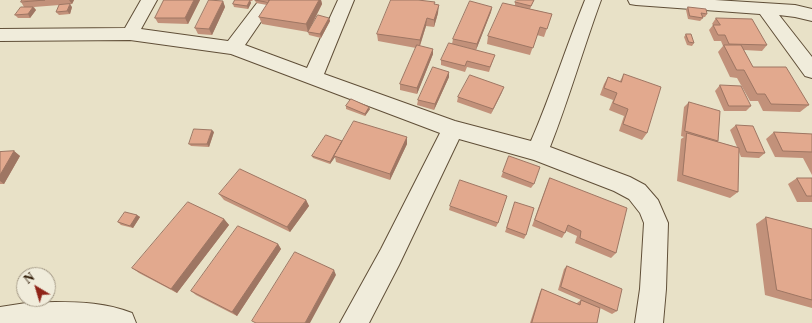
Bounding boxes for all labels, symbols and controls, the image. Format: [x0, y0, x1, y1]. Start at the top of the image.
north arrow [16, 267, 56, 307]
text: N [21, 270, 37, 287]

